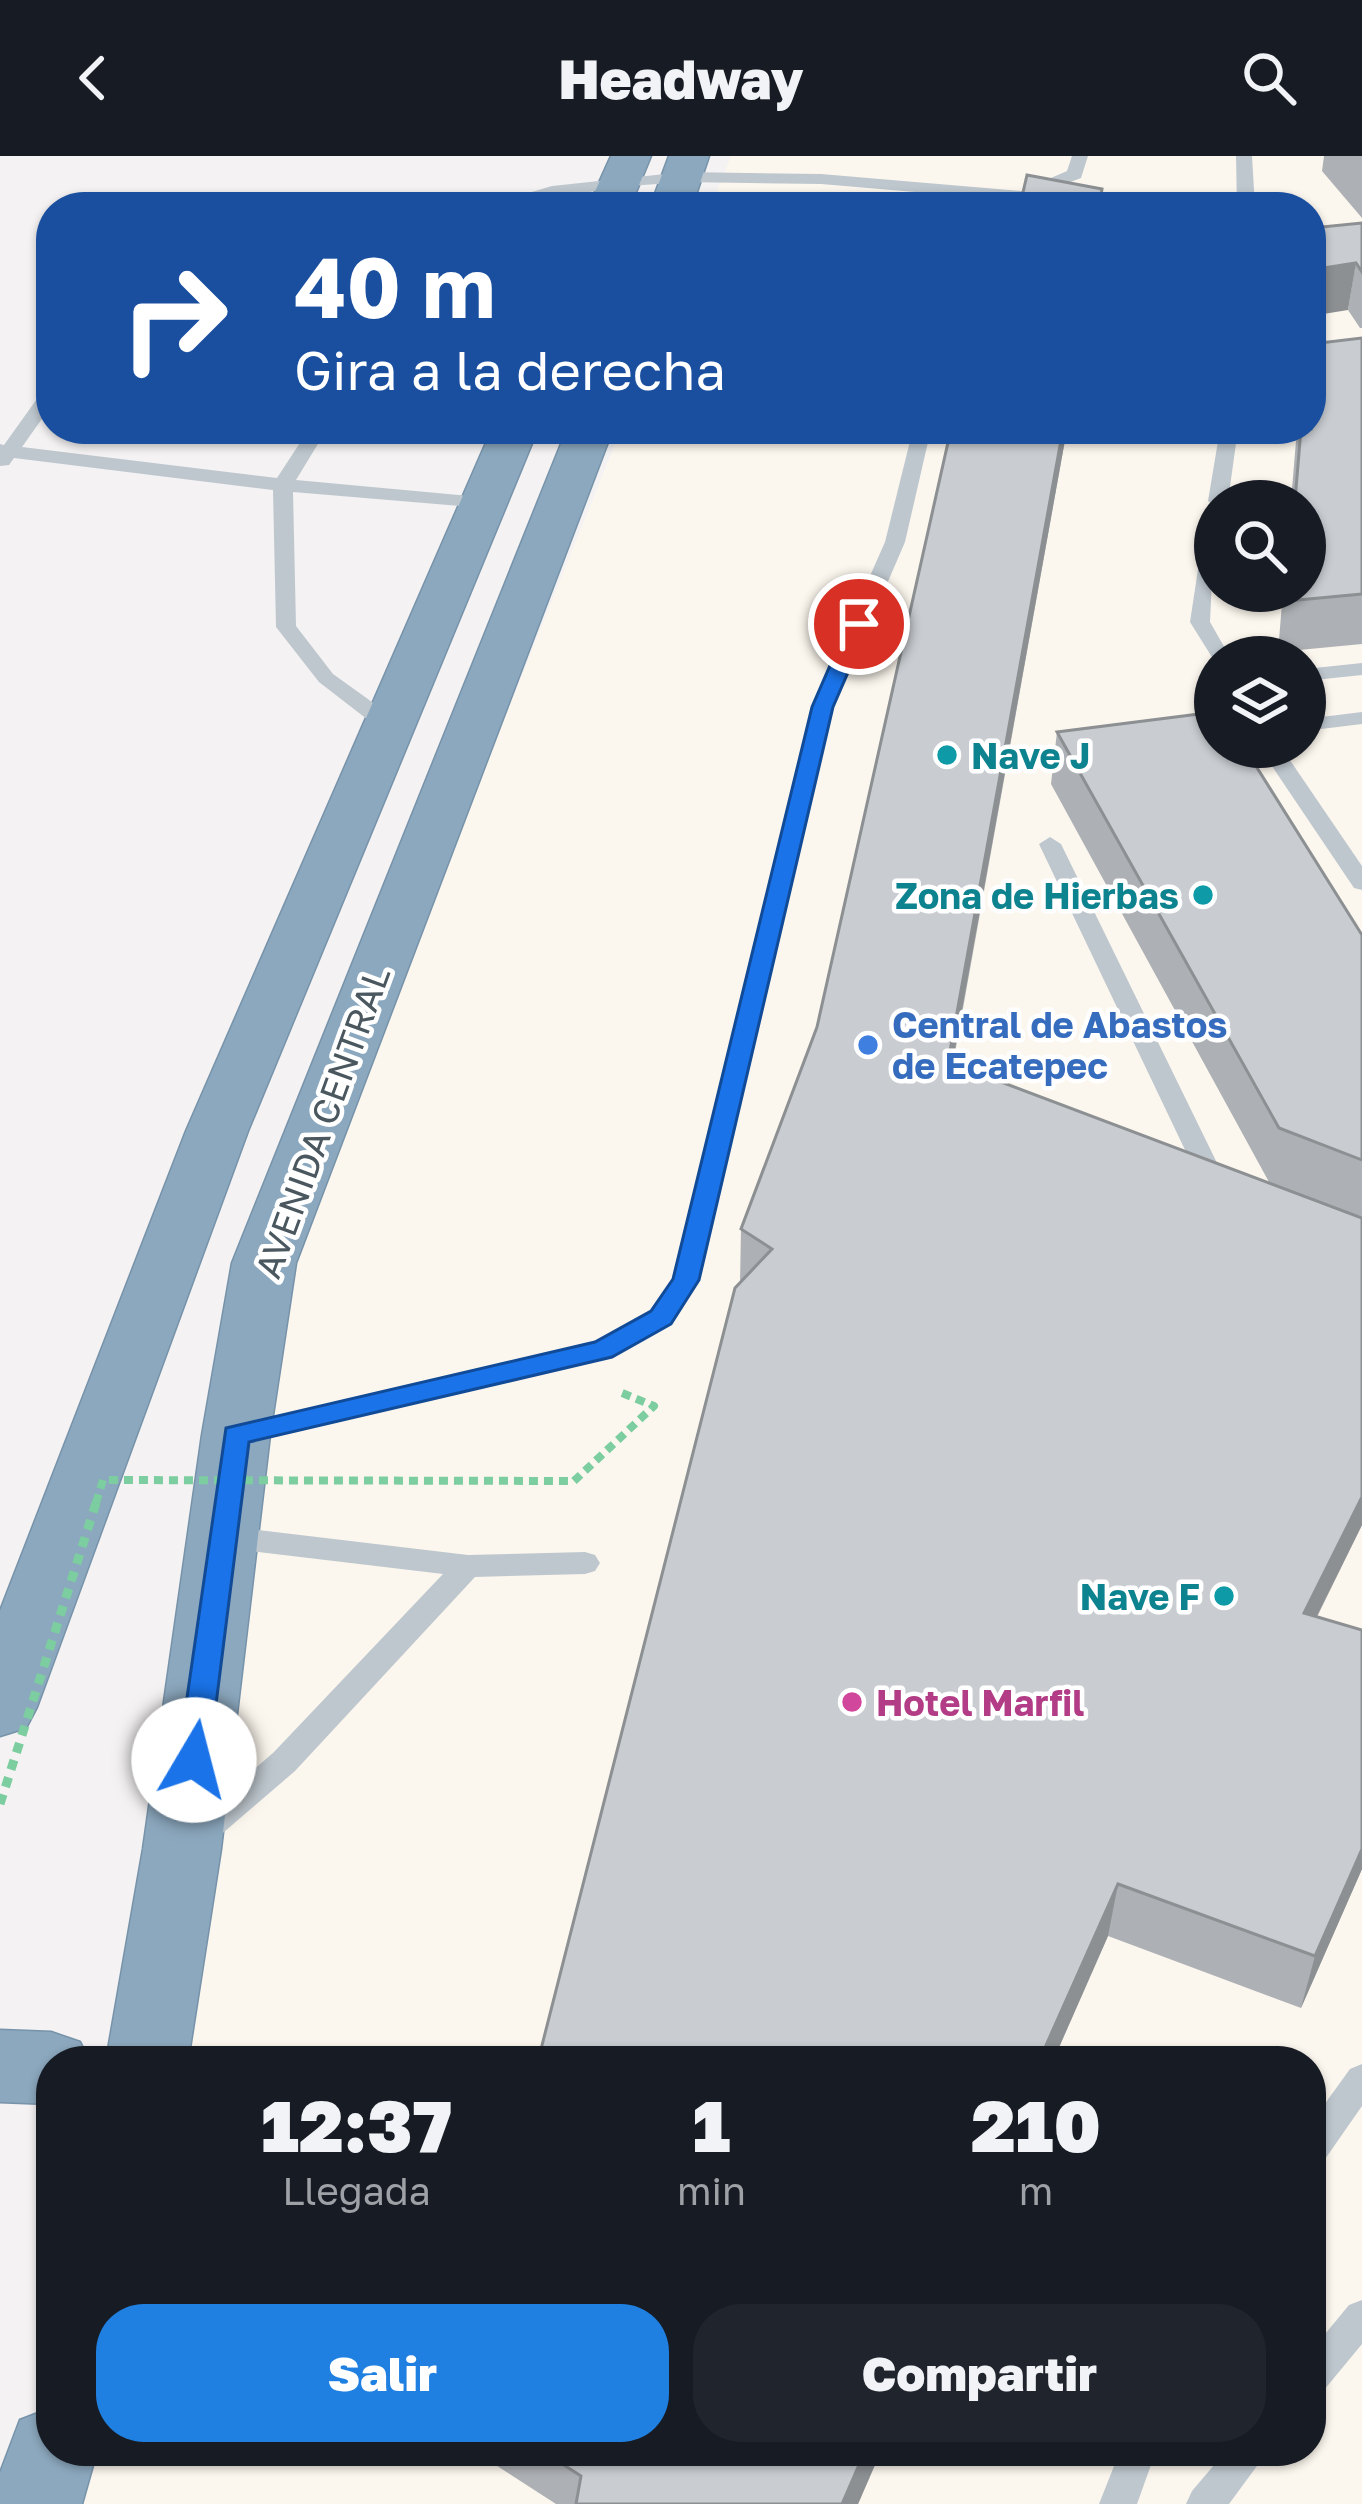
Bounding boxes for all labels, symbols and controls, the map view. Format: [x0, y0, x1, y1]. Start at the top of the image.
icon: back [60, 45, 126, 111]
icon: search [1236, 45, 1302, 111]
text: Headway [558, 46, 804, 111]
text: 40 m [294, 236, 496, 336]
icon: right [96, 240, 252, 396]
text: Gira a la derecha [294, 337, 726, 402]
map controls [1194, 480, 1326, 768]
button: search [1194, 480, 1326, 612]
pin [808, 573, 910, 675]
icon: arrive [826, 591, 892, 657]
button: layers [1194, 636, 1326, 768]
place label: Nave J [971, 734, 1090, 777]
marker: Nave J [934, 742, 960, 768]
place label: Zona de Hierbas [895, 874, 1179, 917]
marker: Zona de Hierbas [1190, 882, 1216, 908]
street label: AVENIDA CENTRAL [246, 960, 398, 1284]
place label: Central de Abastos de Ecatepec [892, 1003, 1228, 1087]
marker: Central de Abastos de Ecatepec [855, 1032, 881, 1058]
place label: Nave F [1080, 1575, 1200, 1618]
marker: Nave F [1211, 1583, 1237, 1609]
place label: Hotel Marfil [876, 1681, 1084, 1724]
marker: Hotel Marfil [839, 1689, 865, 1715]
position arrow [131, 1697, 257, 1823]
text: 12:37 [261, 2081, 452, 2168]
text: 1 [692, 2081, 731, 2168]
text: 210 [971, 2081, 1101, 2168]
text: Llegada [282, 2167, 431, 2214]
text: min [677, 2167, 746, 2214]
text: m [1019, 2167, 1053, 2214]
button: Salir [96, 2304, 669, 2442]
button: Compartir [693, 2304, 1266, 2442]

